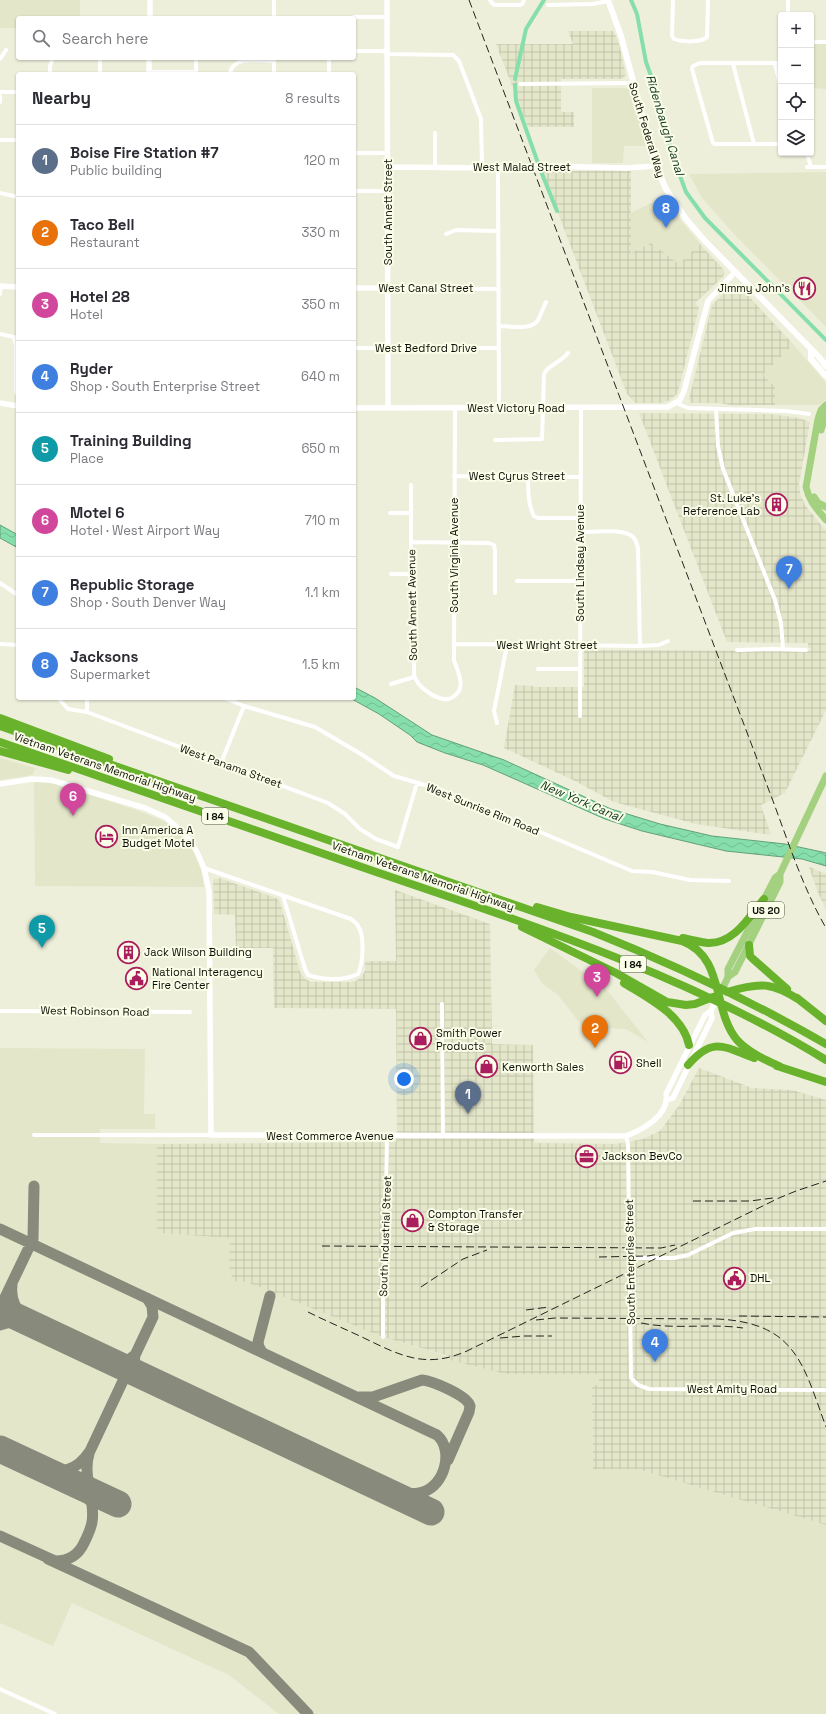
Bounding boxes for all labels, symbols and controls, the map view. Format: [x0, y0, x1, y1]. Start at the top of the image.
map controls [778, 12, 814, 156]
button: + [778, 12, 814, 48]
search box [16, 16, 356, 60]
icon: search [30, 27, 52, 49]
text: Search here [62, 29, 148, 48]
button: − [778, 48, 814, 84]
water label: Ridenbaugh Canal [642, 73, 689, 179]
street label: South Federal Way [626, 81, 668, 179]
button: locate [778, 84, 814, 120]
text: Nearby [32, 87, 91, 109]
text: 8 results [285, 90, 340, 107]
button: layers [778, 120, 814, 156]
text: Boise Fire Station #7 [70, 143, 219, 162]
text: 1 [42, 152, 48, 169]
text: 120 m [304, 152, 340, 169]
street label: South Annett Street [381, 159, 395, 265]
street label: West Malad Street [473, 160, 571, 174]
text: Public building [70, 162, 162, 179]
pin: 8 [653, 195, 679, 228]
text: Taco Bell [70, 215, 134, 234]
text: 2 [41, 224, 49, 241]
text: 330 m [301, 224, 340, 241]
text: Restaurant [70, 234, 140, 251]
restaurant icon: Jimmy John's [792, 275, 818, 301]
street label: West Canal Street [378, 281, 474, 295]
place label: Jimmy John's [718, 281, 790, 295]
text: Hotel 28 [70, 287, 130, 306]
text: 3 [41, 296, 49, 313]
text: 350 m [302, 296, 340, 313]
text: Hotel [70, 306, 103, 323]
street label: West Bedford Drive [375, 341, 477, 355]
text: Ryder [70, 359, 113, 378]
text: 4 [41, 368, 49, 385]
text: 640 m [301, 368, 340, 385]
text: Shop · South Enterprise Street [70, 378, 260, 395]
street label: West Victory Road [467, 401, 565, 415]
text: Training Building [70, 431, 192, 450]
text: 5 [41, 440, 49, 457]
text: 650 m [301, 440, 340, 457]
text: Place [70, 450, 104, 467]
street label: West Cyrus Street [469, 469, 565, 483]
place label: St. Luke's Reference Lab [683, 491, 760, 518]
building icon: St. Luke's Reference Lab [763, 491, 789, 517]
street label: South Virginia Avenue [447, 497, 461, 613]
text: Motel 6 [70, 503, 124, 522]
street label: South Lindsay Avenue [573, 504, 587, 622]
text: 6 [41, 512, 49, 529]
text: 710 m [305, 512, 340, 529]
text: Hotel · West Airport Way [70, 522, 220, 539]
street label: South Annett Avenue [404, 549, 420, 661]
pin: 7 [776, 556, 802, 589]
text: Republic Storage [70, 575, 194, 594]
text: 7 [41, 584, 49, 601]
text: 1.1 km [305, 584, 340, 601]
text: Shop · South Denver Way [70, 594, 226, 611]
street label: West Wright Street [496, 638, 598, 652]
text: Jacksons [70, 647, 138, 666]
text: 8 [41, 656, 49, 673]
text: 1.5 km [302, 656, 340, 673]
text: Supermarket [70, 666, 151, 683]
street label: Vietnam Veterans Memorial Highway [12, 729, 198, 805]
street label: West Panama Street [178, 741, 284, 791]
water label: New York Canal [538, 777, 626, 826]
street label: West Sunrise Rim Road [424, 780, 542, 838]
pin: 6 [60, 783, 86, 816]
road number: I 84 [202, 808, 228, 824]
hotel icon: Inn America A Budget Motel [93, 823, 119, 849]
place label: Inn America A Budget Motel [122, 823, 195, 850]
street label: Vietnam Veterans Memorial Highway [330, 838, 516, 914]
road number: US 20 [748, 902, 784, 918]
pin: 5 [29, 915, 55, 948]
building icon: Jack Wilson Building [116, 939, 142, 965]
place label: Jack Wilson Building [144, 945, 252, 959]
road number: I 84 [620, 956, 646, 972]
pin: 3 [584, 964, 610, 997]
public building icon: National Interagency Fire Center [124, 965, 150, 991]
place label: National Interagency Fire Center [152, 965, 263, 992]
street label: West Robinson Road [40, 1003, 150, 1019]
pin: 2 [582, 1015, 608, 1048]
shop icon: Smith Power Products [408, 1026, 434, 1052]
place label: Smith Power Products [436, 1026, 502, 1053]
fuel station icon: Shell [607, 1050, 633, 1076]
shop icon: Kenworth Sales [473, 1054, 499, 1080]
place label: Shell [636, 1056, 661, 1070]
place label: Kenworth Sales [502, 1060, 584, 1074]
your location [394, 1069, 414, 1089]
pin: 1 [455, 1081, 481, 1114]
street label: West Commerce Avenue [266, 1129, 394, 1143]
office icon: Jackson BevCo [574, 1143, 600, 1169]
place label: Jackson BevCo [602, 1149, 683, 1163]
street label: South Industrial Street [376, 1175, 394, 1297]
street label: South Enterprise Street [622, 1199, 638, 1325]
shop icon: Compton Transfer & Storage [400, 1207, 426, 1233]
place label: Compton Transfer & Storage [428, 1207, 523, 1234]
public building icon: DHL [722, 1265, 748, 1291]
place label: DHL [750, 1271, 771, 1285]
pin: 4 [642, 1329, 668, 1362]
street label: West Amity Road [687, 1382, 777, 1396]

